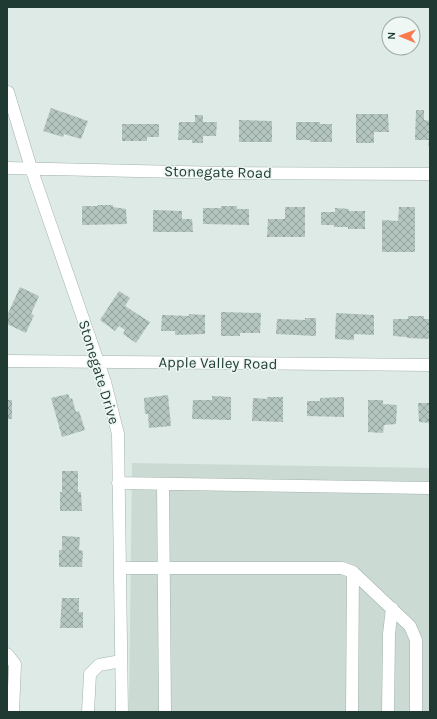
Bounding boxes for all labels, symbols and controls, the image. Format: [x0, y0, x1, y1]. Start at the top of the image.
north arrow [381, 16, 421, 56]
text: N [385, 32, 398, 40]
street label: Stonegate Road [164, 162, 272, 182]
street label: Stonegate Drive [75, 318, 123, 426]
street label: Apple Valley Road [158, 353, 278, 373]

